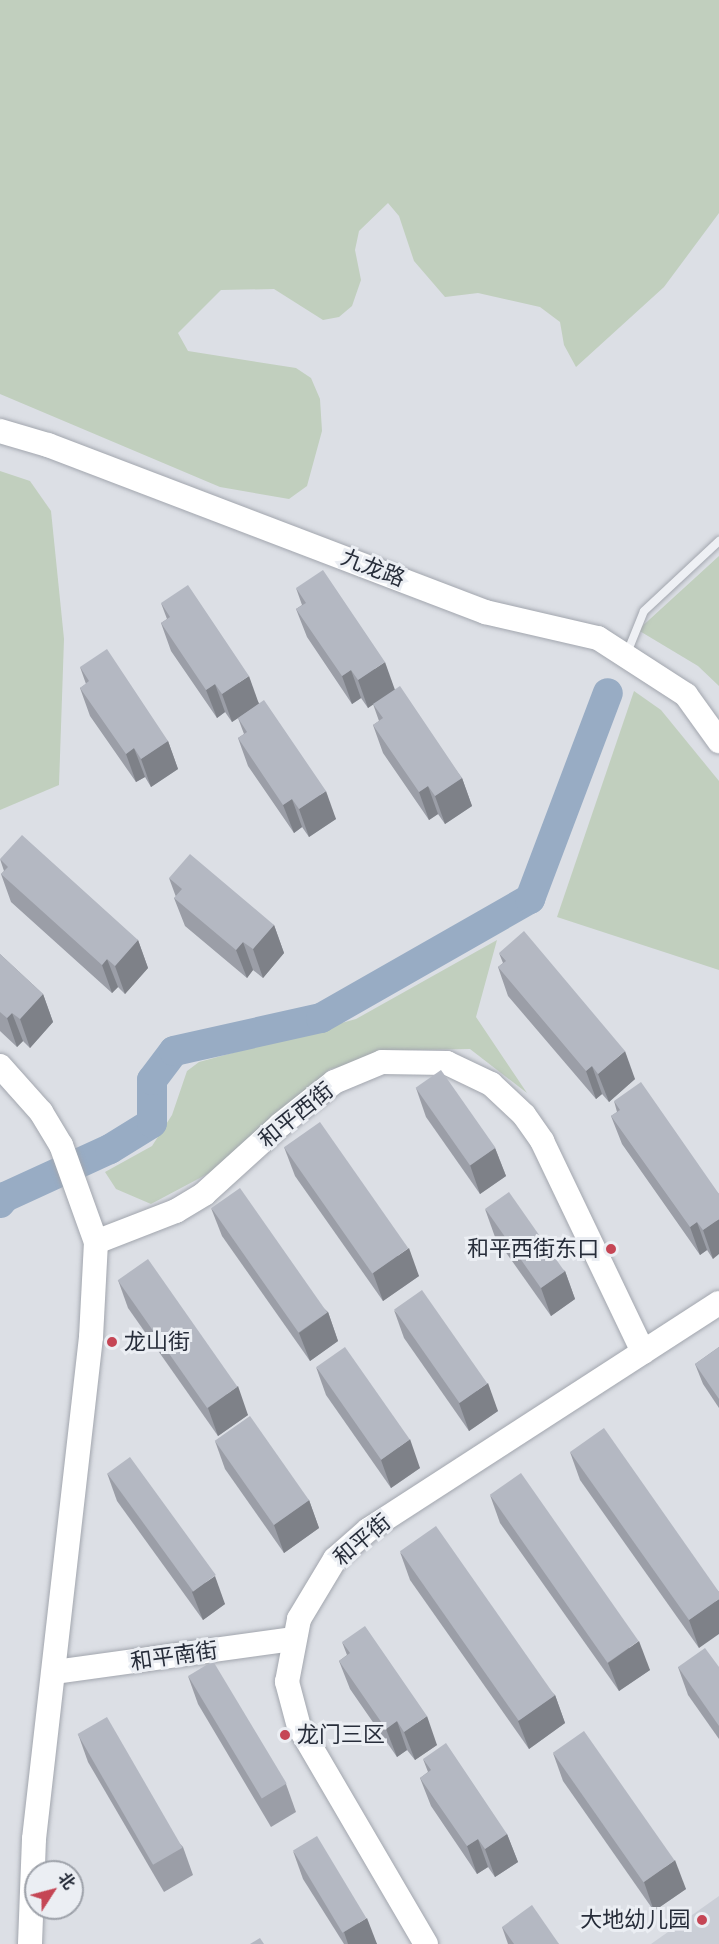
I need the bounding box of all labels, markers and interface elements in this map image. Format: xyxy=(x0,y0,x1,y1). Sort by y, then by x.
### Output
street label: 九龙路 xyxy=(337,544,409,592)
street label: 和平西街 xyxy=(253,1077,339,1153)
place label: 和平西街东口 xyxy=(467,1236,599,1262)
marker: 和平西街东口 xyxy=(604,1242,618,1256)
place label: 龙山街 xyxy=(124,1329,190,1355)
marker: 龙山街 xyxy=(105,1335,119,1349)
street label: 和平街 xyxy=(328,1509,396,1571)
street label: 和平南街 xyxy=(129,1637,219,1675)
place label: 龙门三区 xyxy=(297,1722,385,1748)
marker: 龙门三区 xyxy=(278,1728,292,1742)
north arrow xyxy=(24,1860,84,1920)
text: 北 xyxy=(54,1868,80,1893)
place label: 大地幼儿园 xyxy=(580,1907,690,1933)
marker: 大地幼儿园 xyxy=(695,1913,709,1927)

